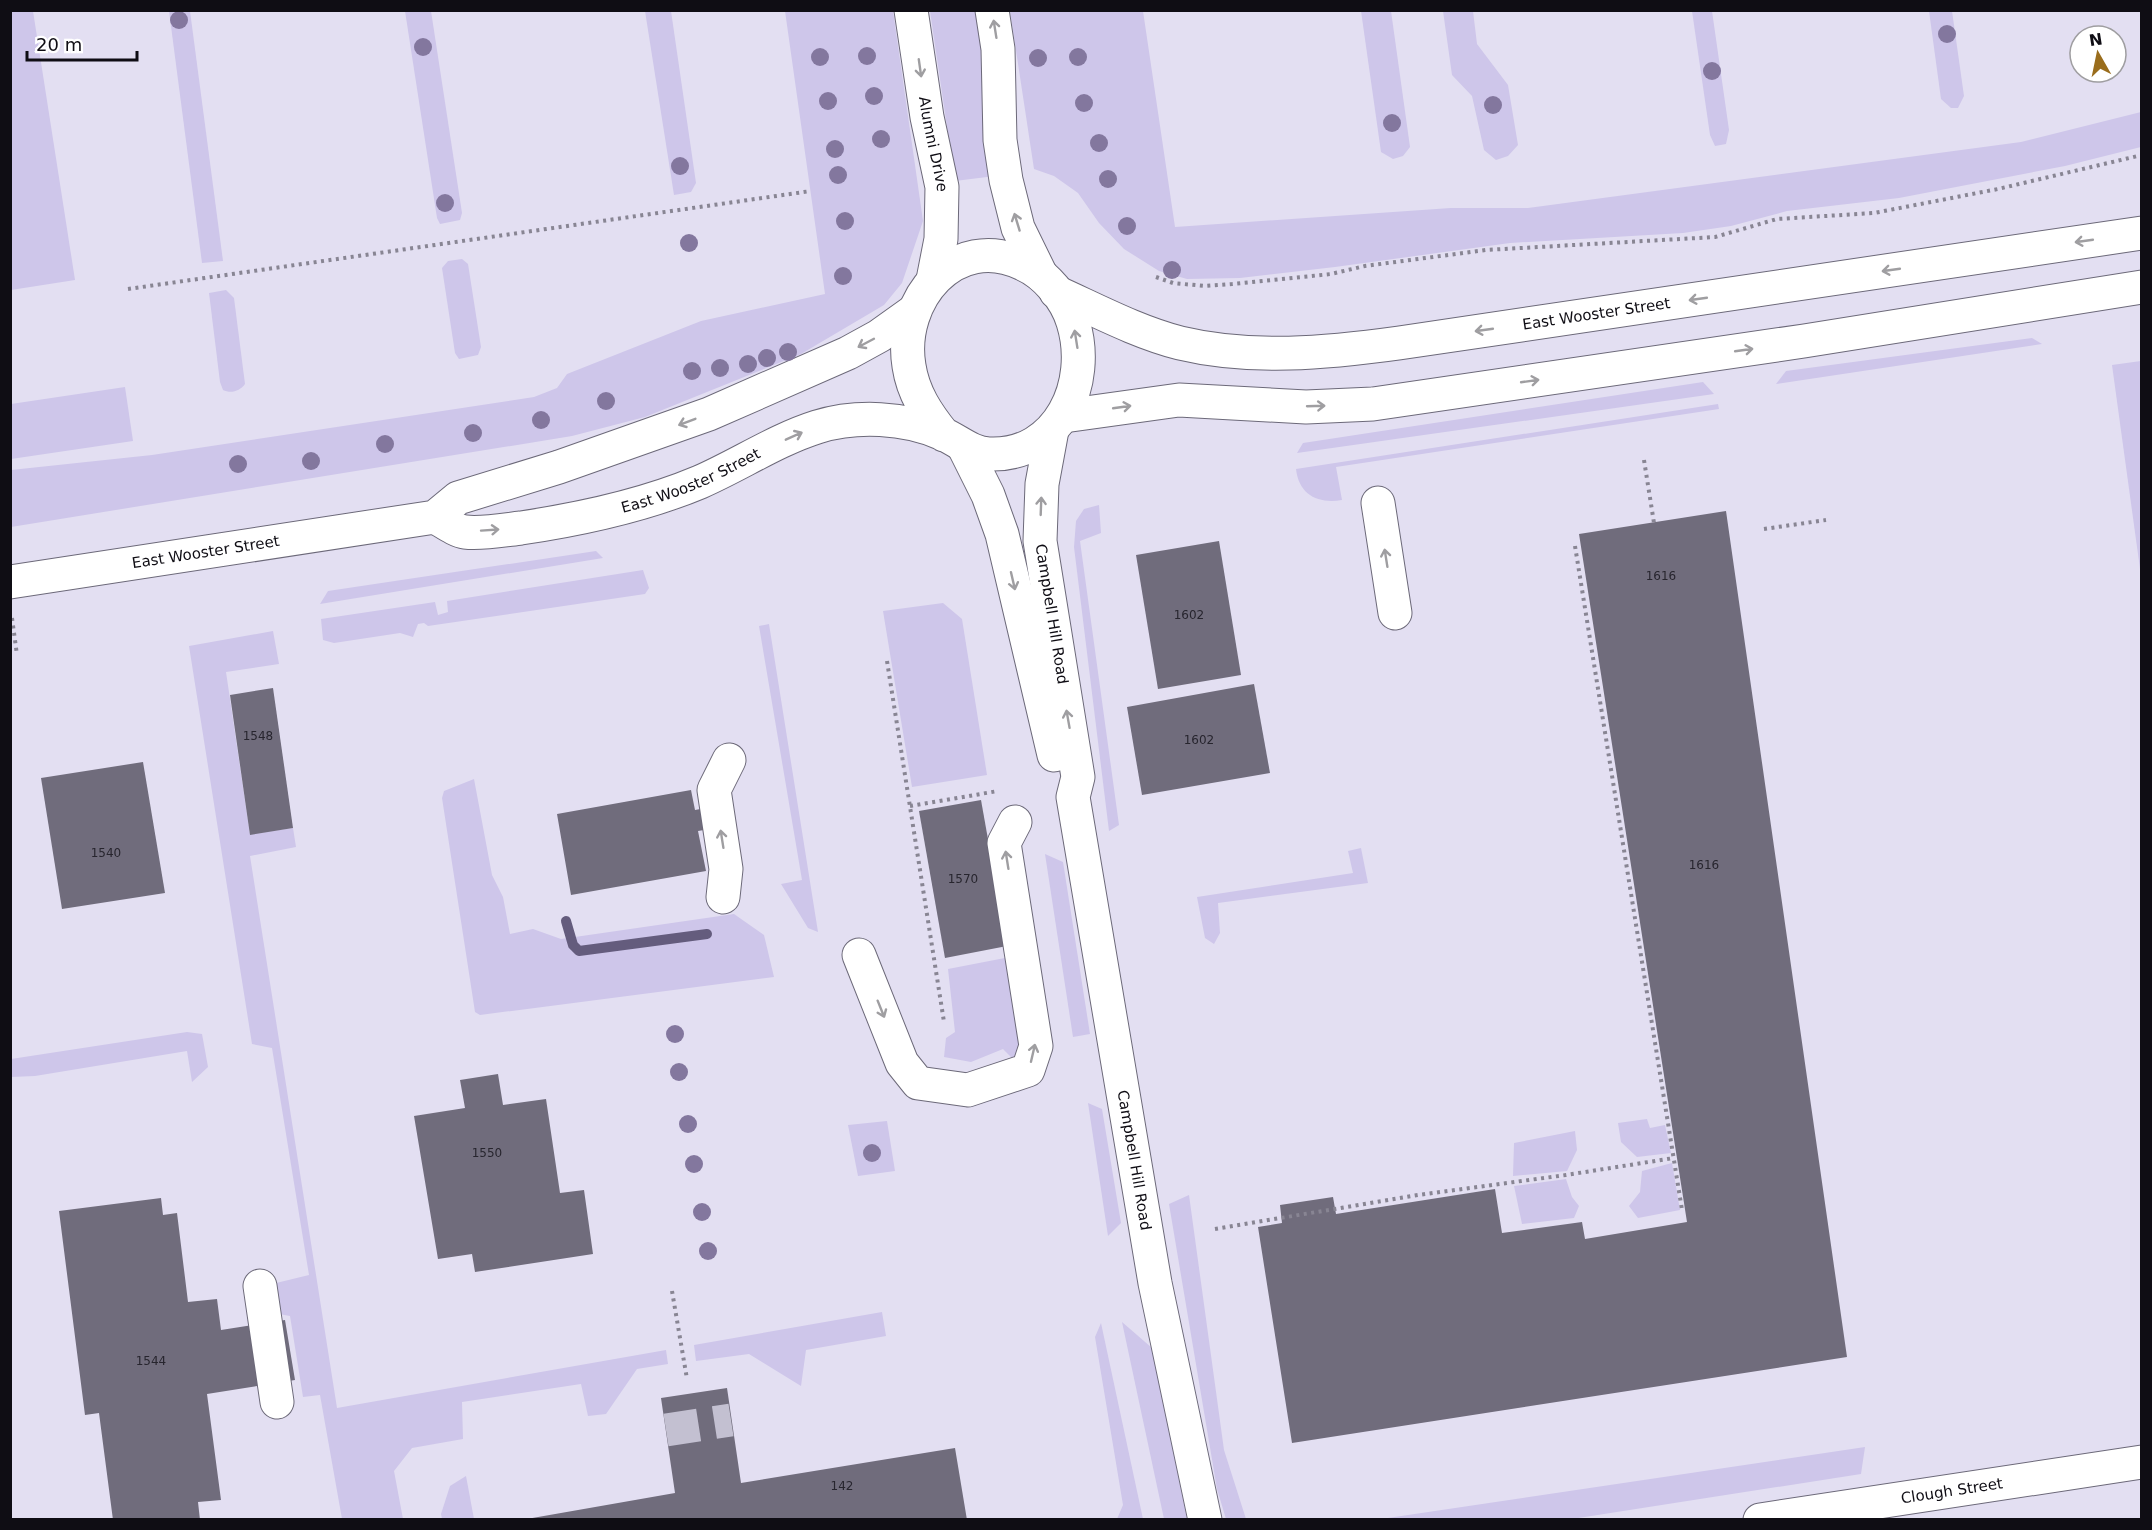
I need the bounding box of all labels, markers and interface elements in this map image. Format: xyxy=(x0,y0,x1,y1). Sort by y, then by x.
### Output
one-way arrow xyxy=(990,20,1001,40)
scale bar xyxy=(27,24,136,62)
north arrow xyxy=(2068,24,2128,84)
text: N xyxy=(2088,29,2104,50)
text: 20 m xyxy=(36,34,82,55)
one-way arrow xyxy=(915,58,926,78)
street label: Alumni Drive xyxy=(915,95,951,192)
one-way arrow xyxy=(1011,213,1022,232)
one-way arrow xyxy=(2074,236,2094,247)
one-way arrow xyxy=(1881,264,1901,275)
one-way arrow xyxy=(1688,293,1708,304)
street label: East Wooster Street xyxy=(1521,294,1671,334)
one-way arrow xyxy=(1475,325,1495,336)
one-way arrow xyxy=(1070,329,1081,349)
one-way arrow xyxy=(857,338,875,349)
one-way arrow xyxy=(1734,345,1754,356)
one-way arrow xyxy=(1520,376,1540,387)
one-way arrow xyxy=(1306,401,1326,412)
one-way arrow xyxy=(1111,402,1131,413)
one-way arrow xyxy=(678,417,697,428)
one-way arrow xyxy=(784,430,802,441)
street label: East Wooster Street xyxy=(619,444,763,517)
one-way arrow xyxy=(1035,496,1047,516)
one-way arrow xyxy=(479,525,499,536)
street label: East Wooster Street xyxy=(131,532,281,572)
street label: Campbell Hill Road xyxy=(1032,543,1072,686)
one-way arrow xyxy=(1381,548,1392,568)
house number: 1616 xyxy=(1646,569,1676,583)
one-way arrow xyxy=(1007,571,1019,590)
house number: 1602 xyxy=(1174,608,1204,622)
one-way arrow xyxy=(1063,710,1074,730)
house number: 1548 xyxy=(243,729,273,743)
house number: 1602 xyxy=(1184,733,1214,747)
one-way arrow xyxy=(716,829,727,849)
house number: 1540 xyxy=(91,846,121,860)
one-way arrow xyxy=(1002,851,1013,871)
house number: 1616 xyxy=(1689,858,1719,872)
house number: 1570 xyxy=(948,872,978,886)
one-way arrow xyxy=(876,999,887,1018)
one-way arrow xyxy=(1028,1044,1039,1063)
street label: Campbell Hill Road xyxy=(1114,1089,1155,1232)
house number: 1550 xyxy=(472,1146,502,1160)
house number: 1544 xyxy=(136,1354,166,1368)
street label: Clough Street xyxy=(1900,1474,2004,1507)
house number: 142 xyxy=(831,1479,853,1493)

